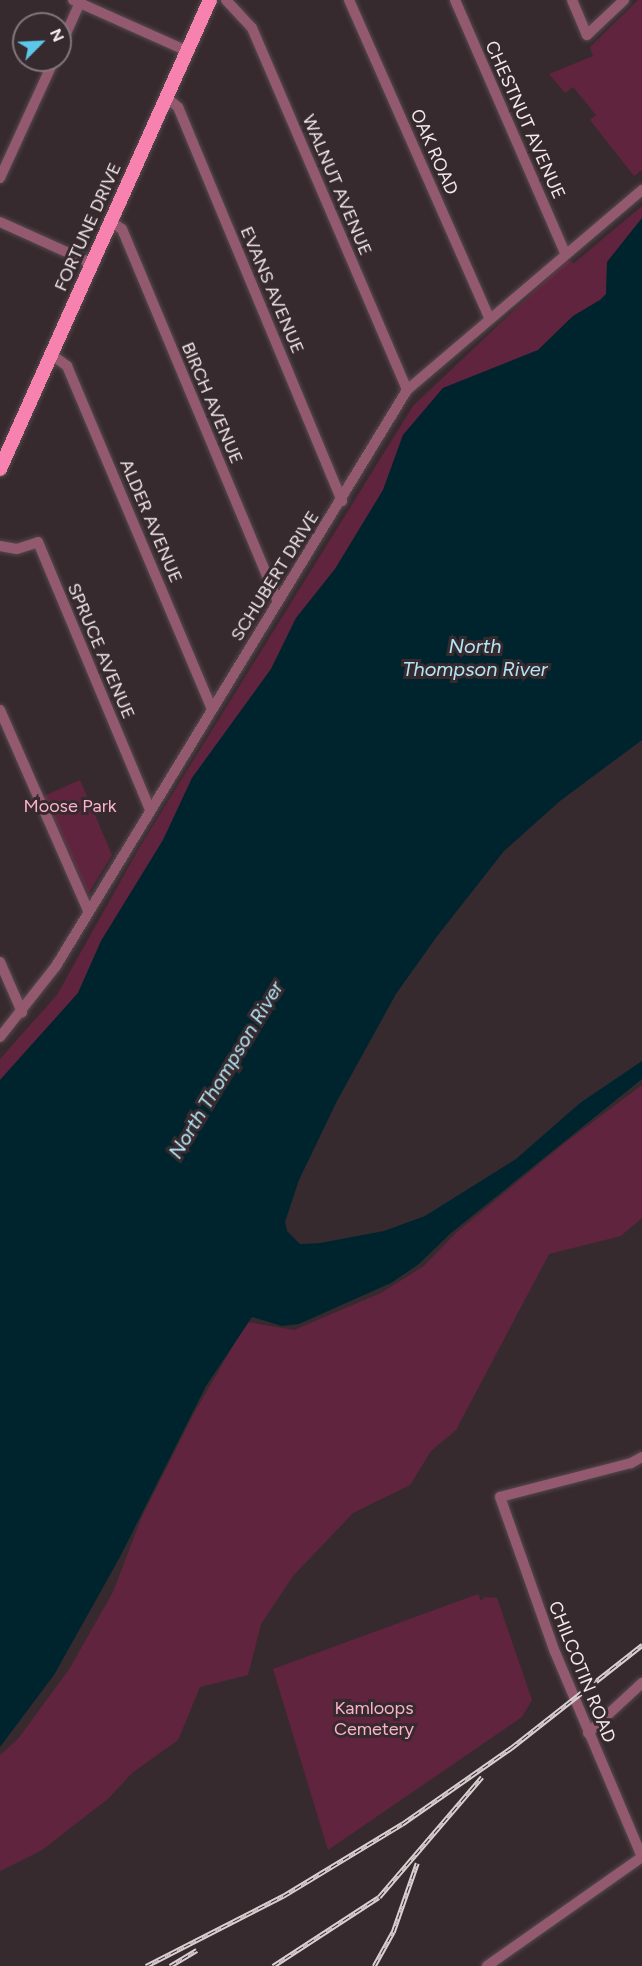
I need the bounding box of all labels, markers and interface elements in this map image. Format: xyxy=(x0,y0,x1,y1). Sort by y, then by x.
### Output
north arrow xyxy=(12,12,72,72)
text: N xyxy=(46,26,68,45)
street label: CHESTNUT AVENUE xyxy=(480,38,570,202)
street label: OAK ROAD xyxy=(406,106,462,198)
street label: WALNUT AVENUE xyxy=(298,111,376,259)
street label: FORTUNE DRIVE xyxy=(50,159,126,295)
street label: EVANS AVENUE xyxy=(236,223,308,357)
street label: BIRCH AVENUE xyxy=(177,339,247,467)
street label: ALDER AVENUE xyxy=(115,456,187,586)
street label: SCHUBERT DRIVE xyxy=(226,507,324,645)
street label: SPRUCE AVENUE xyxy=(63,580,139,722)
water label: North Thompson River xyxy=(403,635,547,682)
park label: Moose Park xyxy=(23,795,117,817)
water label: North Thompson River xyxy=(164,977,288,1163)
street label: CHILCOTIN ROAD xyxy=(544,1598,620,1746)
park label: Kamloops Cemetery xyxy=(334,1698,414,1740)

